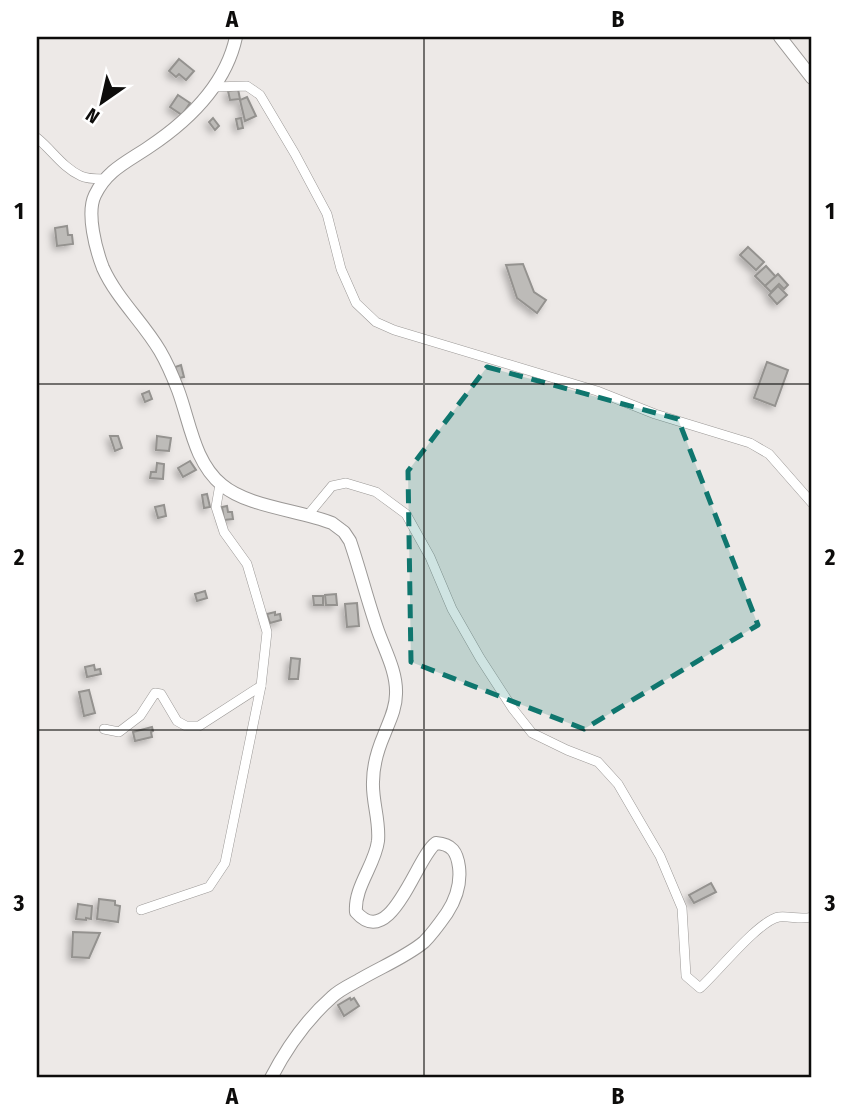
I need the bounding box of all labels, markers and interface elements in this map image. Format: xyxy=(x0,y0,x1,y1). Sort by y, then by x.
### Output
text: A xyxy=(225,5,239,33)
text: B xyxy=(612,5,625,33)
north arrow xyxy=(66,66,136,136)
text: N xyxy=(82,103,104,128)
text: 1 xyxy=(14,197,24,225)
text: 1 xyxy=(825,197,835,225)
text: 2 xyxy=(13,543,25,571)
text: 2 xyxy=(824,543,836,571)
text: 3 xyxy=(13,889,25,917)
text: 3 xyxy=(824,889,836,917)
text: A xyxy=(225,1082,239,1110)
text: B xyxy=(612,1082,625,1110)

